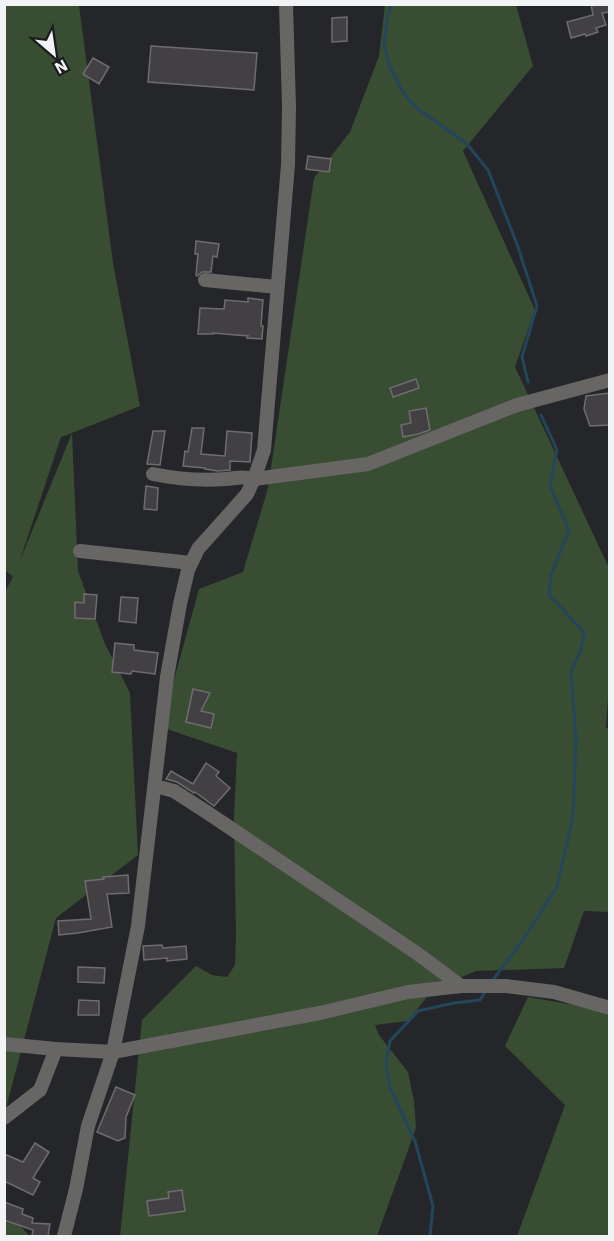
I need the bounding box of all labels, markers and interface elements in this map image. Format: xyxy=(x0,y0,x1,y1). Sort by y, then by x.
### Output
north arrow xyxy=(24,24,84,84)
text: N xyxy=(51,56,71,79)

